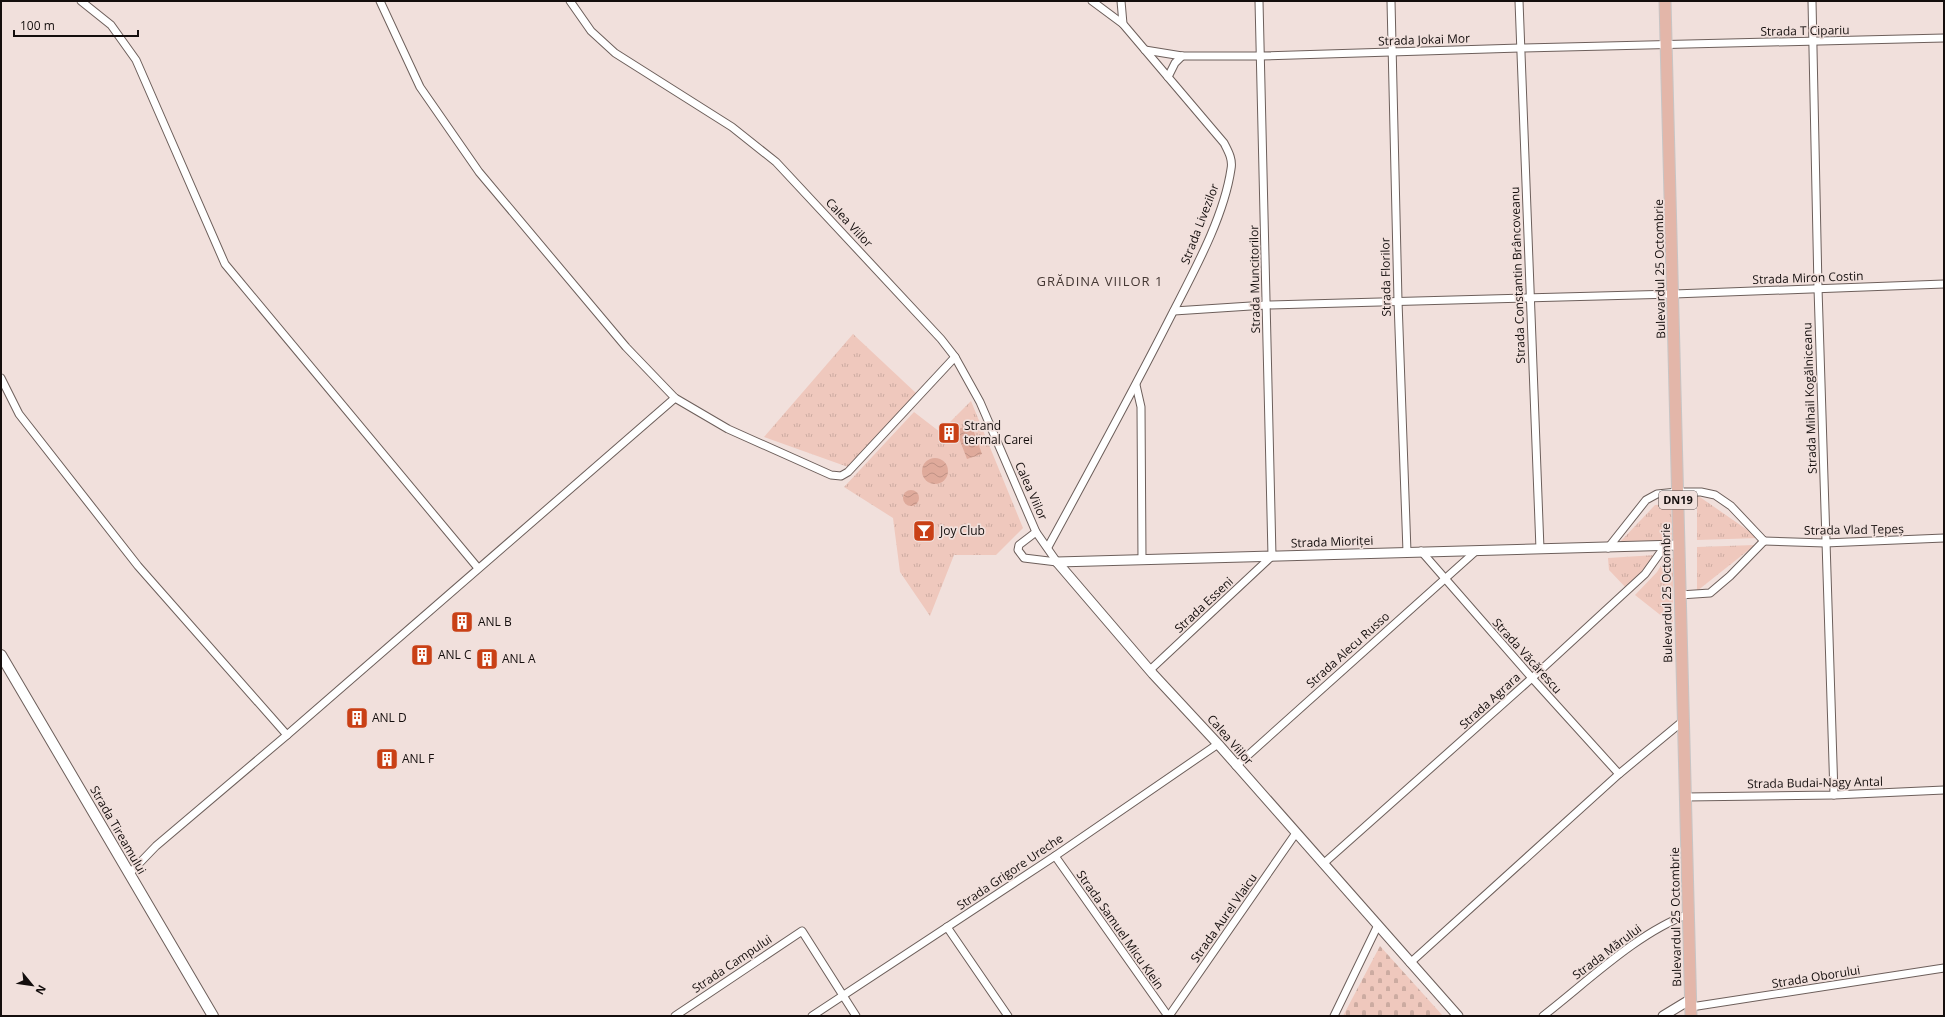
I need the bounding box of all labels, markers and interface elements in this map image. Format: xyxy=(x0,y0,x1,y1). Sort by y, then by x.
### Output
scale bar xyxy=(14,12,138,38)
text: 100 m xyxy=(20,17,55,34)
street label: Strada T Cipariu xyxy=(1760,21,1850,40)
street label: Strada Jokai Mor xyxy=(1378,29,1470,50)
street label: Strada Livezilor xyxy=(1176,181,1223,267)
street label: Strada Constantin Brâncoveanu xyxy=(1506,186,1529,364)
street label: Calea Viilor xyxy=(822,194,877,251)
street label: Bulevardul 25 Octombrie xyxy=(1650,199,1669,339)
street label: Strada Muncitorilor xyxy=(1245,225,1264,333)
street label: Strada Florilor xyxy=(1376,237,1395,317)
street label: Strada Miron Costin xyxy=(1752,267,1864,288)
district label: GRĂDINA VIILOR 1 xyxy=(1037,272,1163,290)
street label: Strada Mihail Kogălniceanu xyxy=(1798,322,1821,474)
place label: Strand termal Carei xyxy=(964,417,1033,448)
building icon: Strand termal Carei xyxy=(936,420,962,446)
street label: Calea Viilor xyxy=(1011,459,1052,523)
road number: DN19 xyxy=(1659,491,1697,509)
bar icon: Joy Club xyxy=(911,518,937,544)
street label: Strada Vlad Țepeș xyxy=(1804,520,1904,539)
place label: Joy Club xyxy=(939,522,985,539)
street label: Bulevardul 25 Octombrie xyxy=(1657,523,1676,663)
street label: Strada Mioriței xyxy=(1290,532,1374,551)
street label: Strada Esseni xyxy=(1171,573,1237,636)
street label: Strada Alecu Russo xyxy=(1302,608,1393,692)
building icon: ANL B xyxy=(449,609,475,635)
place label: ANL B xyxy=(478,613,512,630)
street label: Strada Văcărescu xyxy=(1489,614,1566,697)
building icon: ANL C xyxy=(409,642,435,668)
place label: ANL C xyxy=(438,646,472,663)
building icon: ANL A xyxy=(474,646,500,672)
place label: ANL A xyxy=(502,650,536,667)
street label: Strada Agrara xyxy=(1455,669,1524,733)
building icon: ANL D xyxy=(344,705,370,731)
place label: ANL D xyxy=(372,709,407,726)
street label: Calea Viilor xyxy=(1204,711,1257,769)
building icon: ANL F xyxy=(374,746,400,772)
place label: ANL F xyxy=(402,750,434,767)
street label: Strada Budai-Nagy Antal xyxy=(1747,773,1883,792)
street label: Strada Tireamului xyxy=(86,782,151,877)
street label: Strada Grigore Ureche xyxy=(953,829,1066,914)
street label: Bulevardul 25 Octombrie xyxy=(1666,847,1685,987)
street label: Strada Samuel Micu Klein xyxy=(1073,867,1168,993)
street label: Strada Aurel Vlaicu xyxy=(1186,870,1261,966)
street label: Strada Mărului xyxy=(1569,920,1645,983)
street label: Strada Campului xyxy=(688,931,775,997)
street label: Strada Oborului xyxy=(1771,961,1861,992)
north arrow xyxy=(12,965,52,1005)
text: N xyxy=(32,983,50,998)

